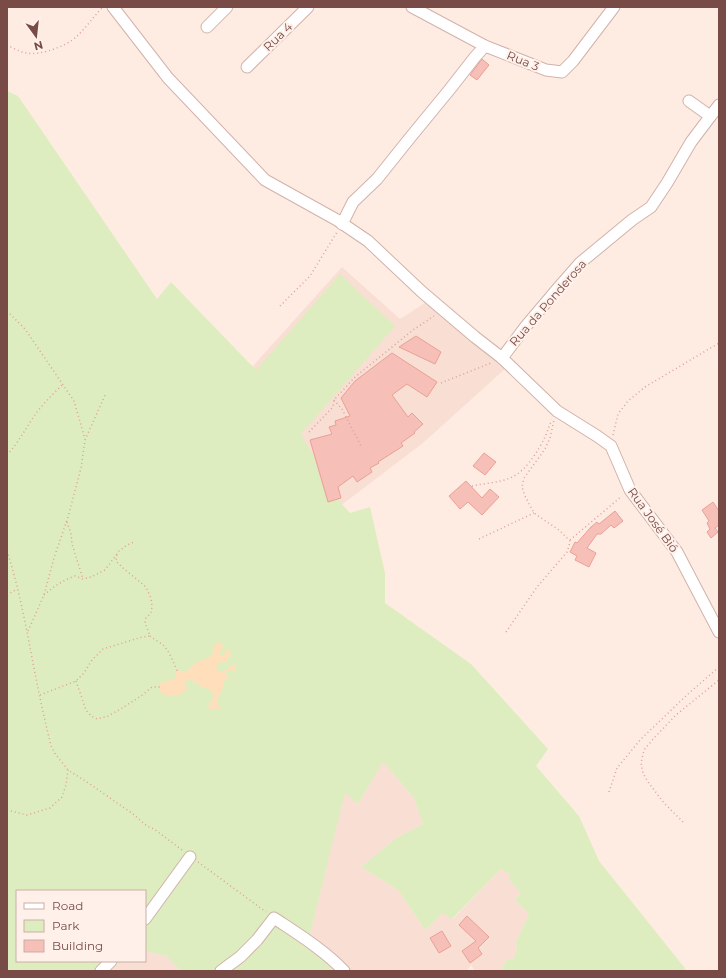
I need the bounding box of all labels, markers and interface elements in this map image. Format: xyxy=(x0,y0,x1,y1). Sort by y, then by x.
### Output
north arrow xyxy=(16,16,56,56)
street label: Rua 4 xyxy=(260,19,295,54)
text: N xyxy=(32,38,45,54)
street label: Rua 3 xyxy=(505,47,542,74)
street label: Rua da Ponderosa xyxy=(506,256,589,349)
street label: Rua José Bió xyxy=(625,484,682,555)
legend xyxy=(16,890,146,962)
text: Road xyxy=(52,898,83,913)
text: Park xyxy=(52,918,80,933)
text: Building xyxy=(52,938,103,953)

